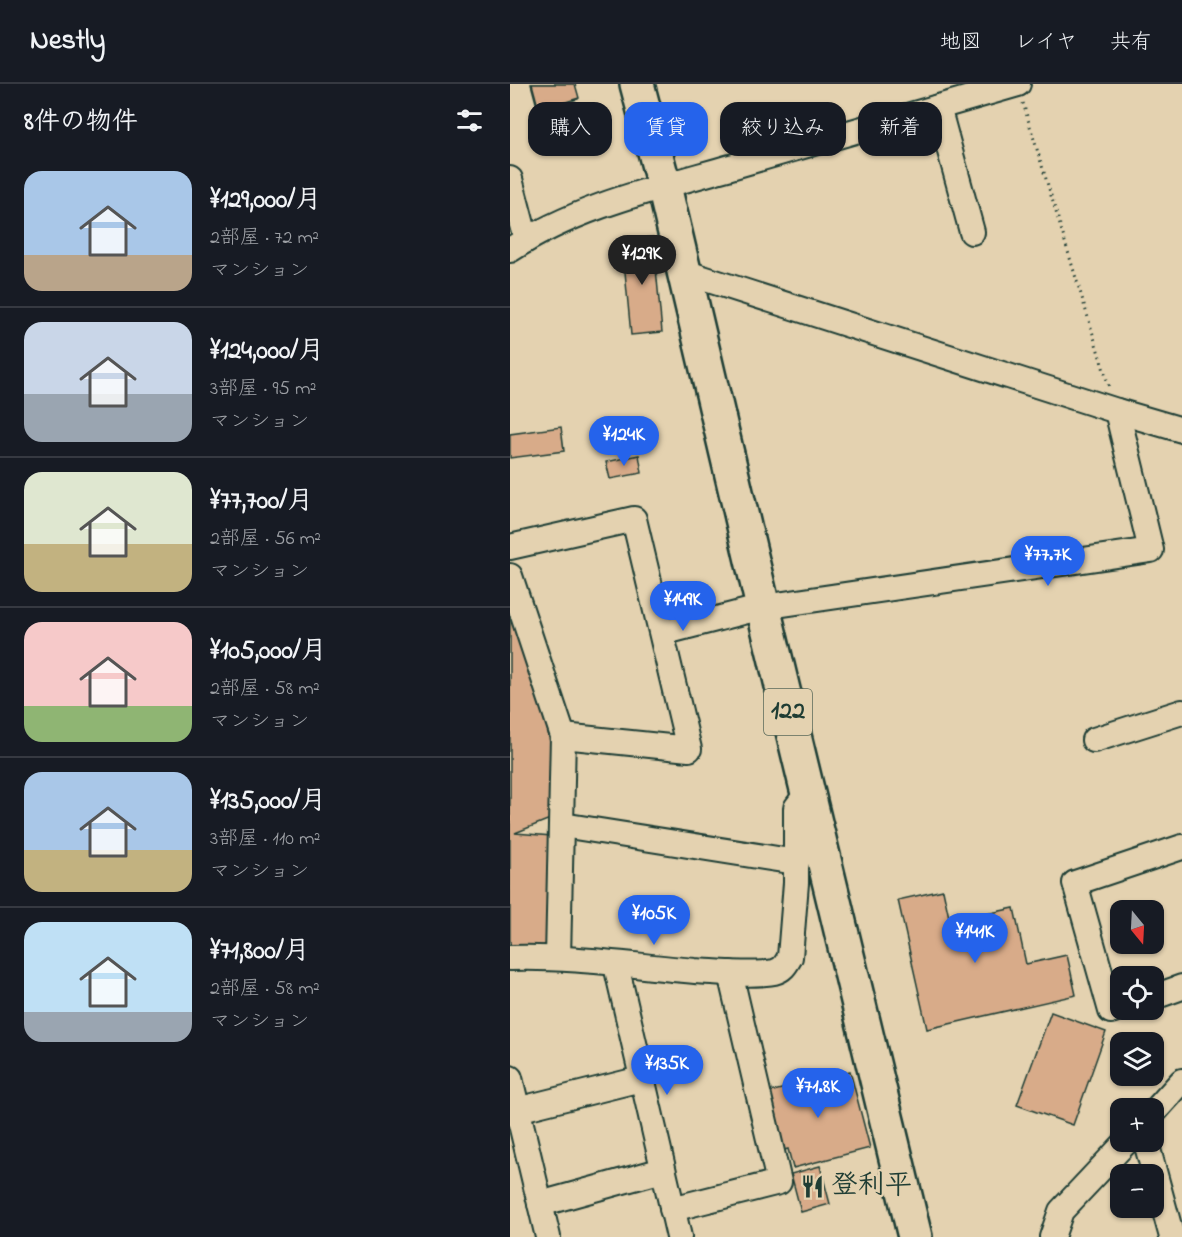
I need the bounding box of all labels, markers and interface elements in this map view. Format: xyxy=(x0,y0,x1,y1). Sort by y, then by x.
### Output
text: Nestly xyxy=(30,21,105,62)
text: 地図 xyxy=(940,28,982,58)
text: レイヤ xyxy=(1015,28,1077,58)
text: 共有 xyxy=(1110,28,1152,58)
chip: 購入 xyxy=(528,102,612,156)
chip: 賃貸 xyxy=(624,102,708,156)
chip: 絞り込み xyxy=(720,102,846,156)
chip: 新着 xyxy=(858,102,942,156)
text: 8件の物件 xyxy=(24,104,138,142)
icon: filters xyxy=(453,104,486,137)
text: ¥129,000/月 xyxy=(210,182,321,220)
icon: home xyxy=(72,195,144,267)
text: 2部屋 · 72 m² xyxy=(210,224,319,253)
pin: ¥129K xyxy=(600,235,684,286)
text: ¥129K xyxy=(622,240,662,269)
text: マンション xyxy=(210,257,309,286)
text: ¥124,000/月 xyxy=(210,333,324,371)
icon: home xyxy=(72,346,144,418)
text: 3部屋 · 95 m² xyxy=(210,375,316,404)
text: マンション xyxy=(210,408,309,437)
pin: ¥124K xyxy=(582,416,666,467)
text: ¥124K xyxy=(603,421,645,450)
text: ¥77,700/月 xyxy=(210,483,313,521)
icon: home xyxy=(72,496,144,568)
text: 2部屋 · 56 m² xyxy=(210,525,321,554)
pin: ¥77.7K xyxy=(999,536,1097,587)
text: ¥77.7K xyxy=(1025,541,1071,570)
text: マンション xyxy=(210,558,309,587)
pin: ¥149K xyxy=(641,581,725,632)
text: ¥149K xyxy=(664,586,702,615)
text: ¥105,000/月 xyxy=(210,633,327,671)
icon: home xyxy=(72,646,144,718)
text: 2部屋 · 58 m² xyxy=(210,675,320,704)
road number: 122 xyxy=(764,689,812,735)
text: マンション xyxy=(210,708,309,737)
text: ¥135,000/月 xyxy=(210,783,326,821)
icon: home xyxy=(72,796,144,868)
text: 3部屋 · 110 m² xyxy=(210,825,320,854)
text: マンション xyxy=(210,858,309,887)
pin: ¥105K xyxy=(612,895,696,946)
text: ¥105K xyxy=(632,900,676,929)
north arrow xyxy=(1110,900,1164,954)
map controls xyxy=(1110,900,1164,1218)
pin: ¥141K xyxy=(933,913,1017,964)
text: ¥141K xyxy=(956,918,994,947)
text: ¥71,800/月 xyxy=(210,933,310,971)
icon: home xyxy=(72,946,144,1018)
button: locate xyxy=(1110,966,1164,1020)
text: 2部屋 · 58 m² xyxy=(210,975,320,1004)
text: マンション xyxy=(210,1008,309,1037)
button: layers xyxy=(1110,1032,1164,1086)
pin: ¥135K xyxy=(625,1045,709,1096)
text: ¥135K xyxy=(645,1050,689,1079)
pin: ¥71.8K xyxy=(769,1068,867,1119)
text: ¥71.8K xyxy=(796,1073,840,1102)
button: + xyxy=(1110,1098,1164,1152)
button: − xyxy=(1110,1164,1164,1218)
place label: 登利平 xyxy=(831,1167,912,1206)
restaurant icon: 登利平 xyxy=(800,1173,826,1199)

